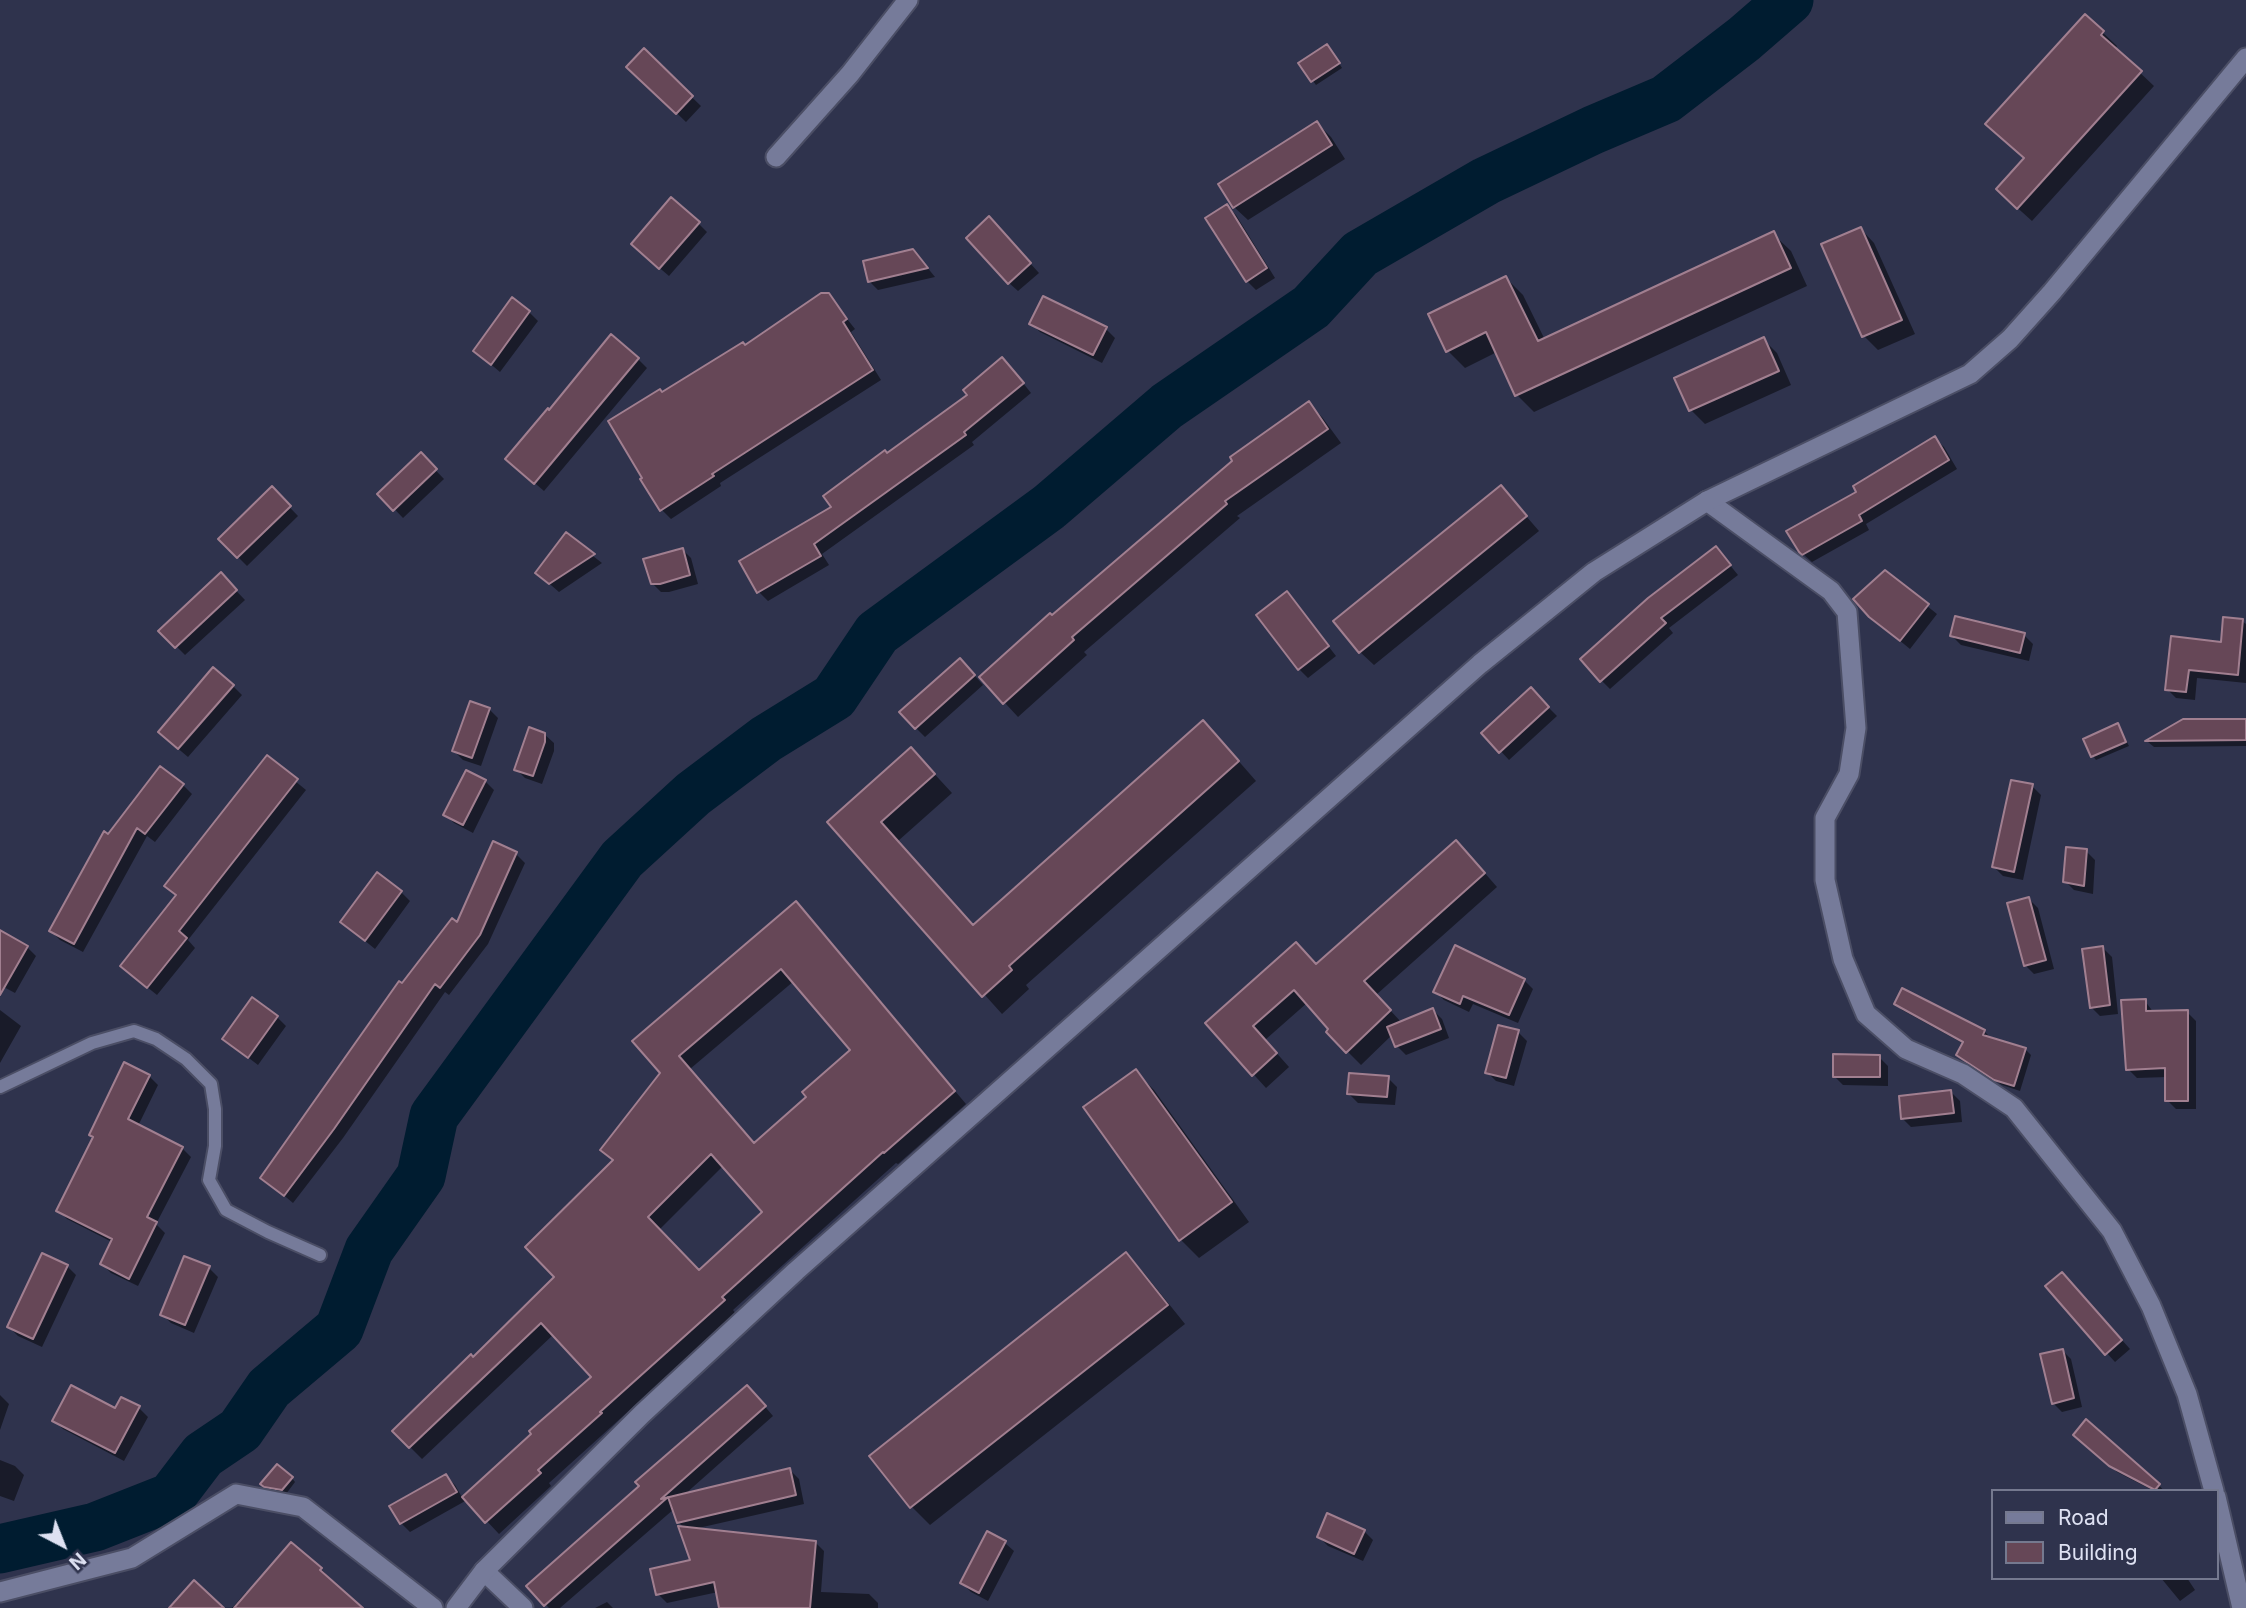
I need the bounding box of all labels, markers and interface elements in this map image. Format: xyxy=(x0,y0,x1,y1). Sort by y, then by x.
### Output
legend xyxy=(1990,1489,2218,1580)
text: Road xyxy=(2058,1505,2109,1530)
north arrow xyxy=(28,1510,98,1580)
text: Building xyxy=(2058,1540,2138,1565)
text: N xyxy=(64,1548,90,1574)

